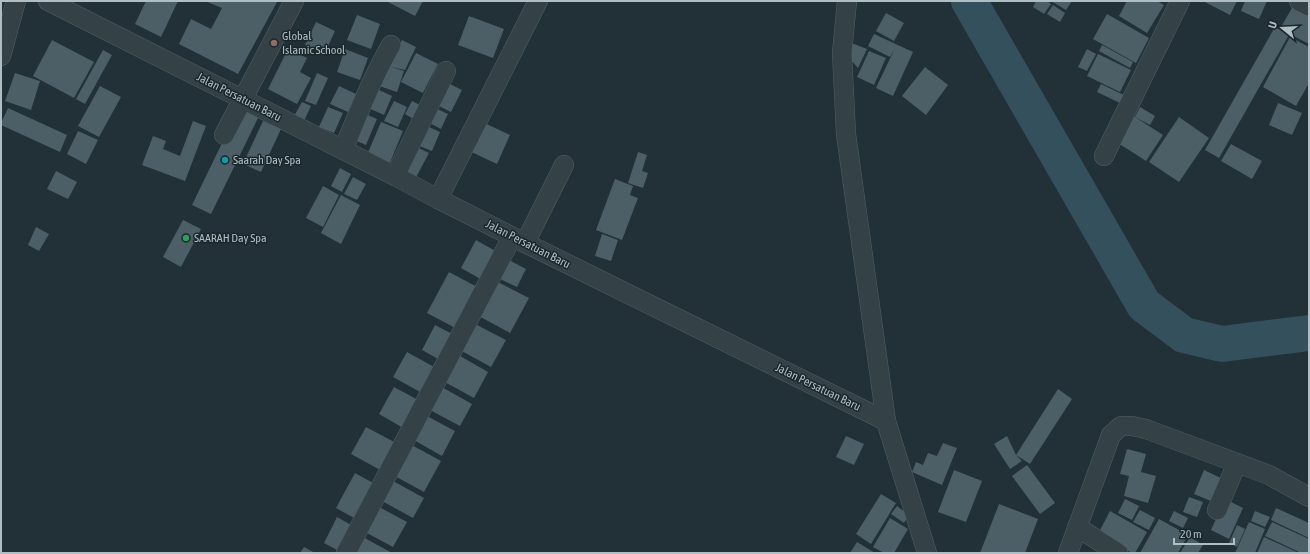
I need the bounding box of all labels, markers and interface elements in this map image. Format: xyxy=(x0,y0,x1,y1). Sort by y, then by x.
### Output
north arrow xyxy=(1262,8,1302,48)
text: U xyxy=(1266,20,1279,30)
place label: Global Islamic School xyxy=(282,29,346,57)
marker: Global Islamic School xyxy=(269,38,279,48)
street label: Jalan Persatuan Baru xyxy=(194,70,284,124)
place label: Saarah Day Spa xyxy=(233,153,301,167)
marker: Saarah Day Spa xyxy=(220,155,230,165)
street label: Jalan Persatuan Baru xyxy=(483,217,573,271)
place label: SAARAH Day Spa xyxy=(194,231,267,245)
marker: SAARAH Day Spa xyxy=(181,233,191,243)
street label: Jalan Persatuan Baru xyxy=(773,360,863,414)
scale bar xyxy=(1174,520,1234,546)
text: 20 m xyxy=(1180,527,1202,541)

